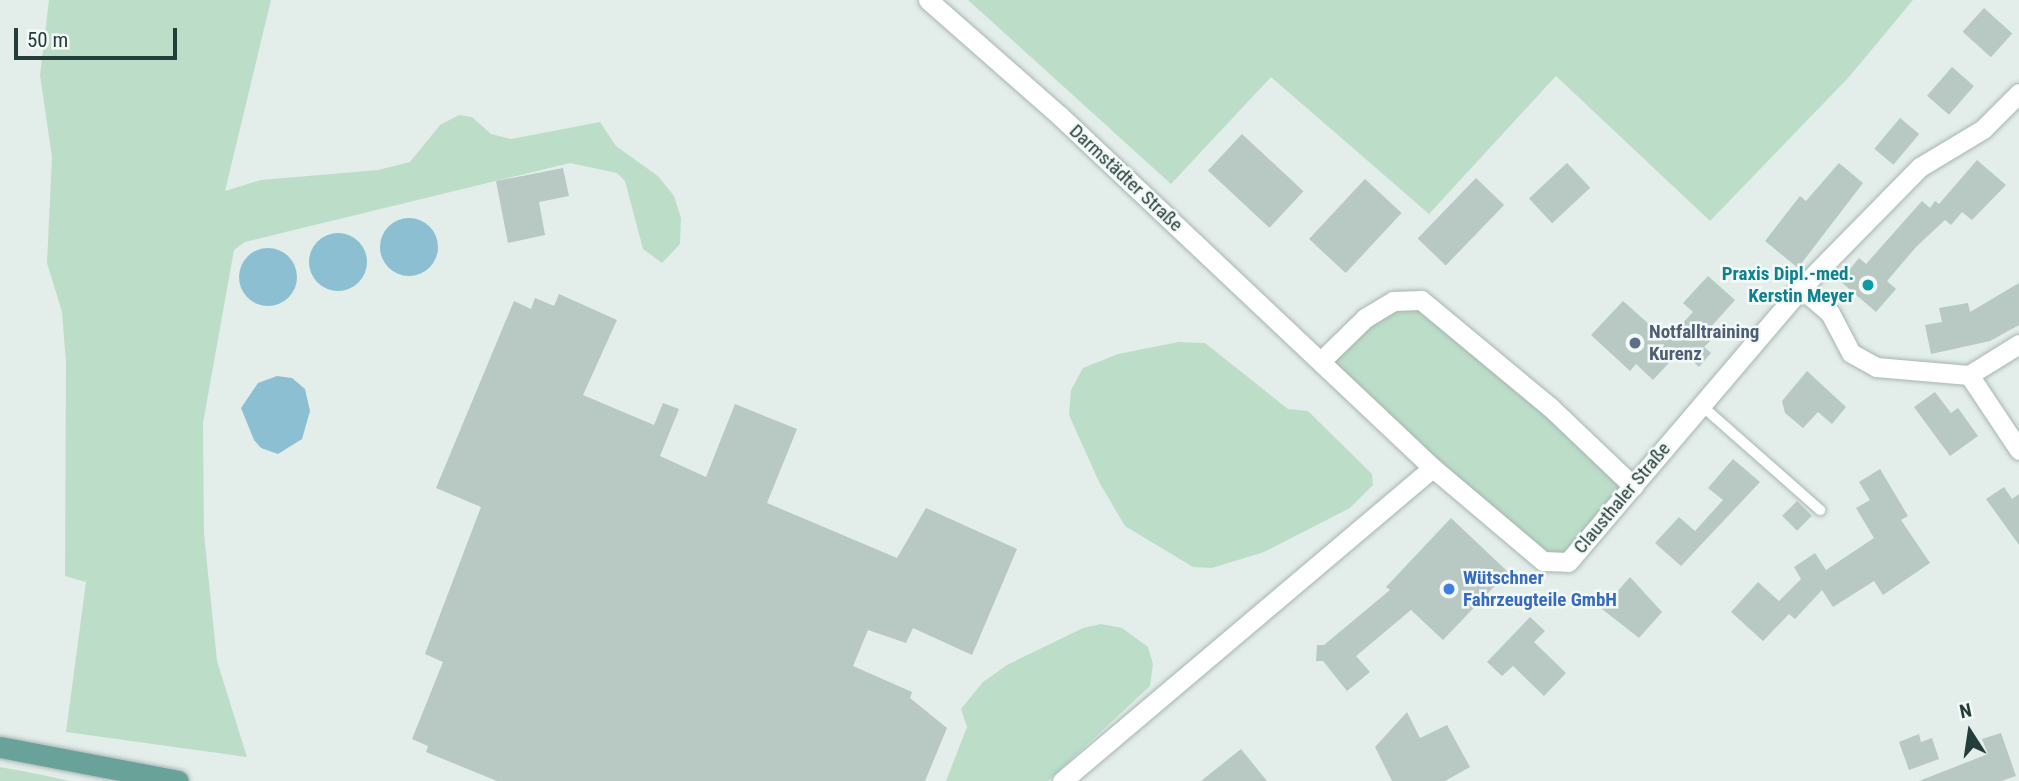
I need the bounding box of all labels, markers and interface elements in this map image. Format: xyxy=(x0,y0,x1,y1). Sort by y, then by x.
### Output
scale bar xyxy=(18,14,180,58)
text: 50 m xyxy=(27,28,68,52)
street label: Darmstädter Straße xyxy=(1065,120,1187,236)
place label: Praxis Dipl.-med. Kerstin Meyer xyxy=(1722,263,1854,307)
marker: Praxis Dipl.-med. Kerstin Meyer xyxy=(1860,277,1876,293)
place label: Notfalltraining Kurenz xyxy=(1649,321,1759,365)
marker: Notfalltraining Kurenz xyxy=(1627,335,1643,351)
street label: Clausthaler Straße xyxy=(1569,438,1675,558)
place label: Wütschner Fahrzeugteile GmbH xyxy=(1463,567,1617,611)
marker: Wütschner Fahrzeugteile GmbH xyxy=(1441,581,1457,597)
north arrow xyxy=(1935,697,2005,767)
text: N xyxy=(1957,699,1974,723)

